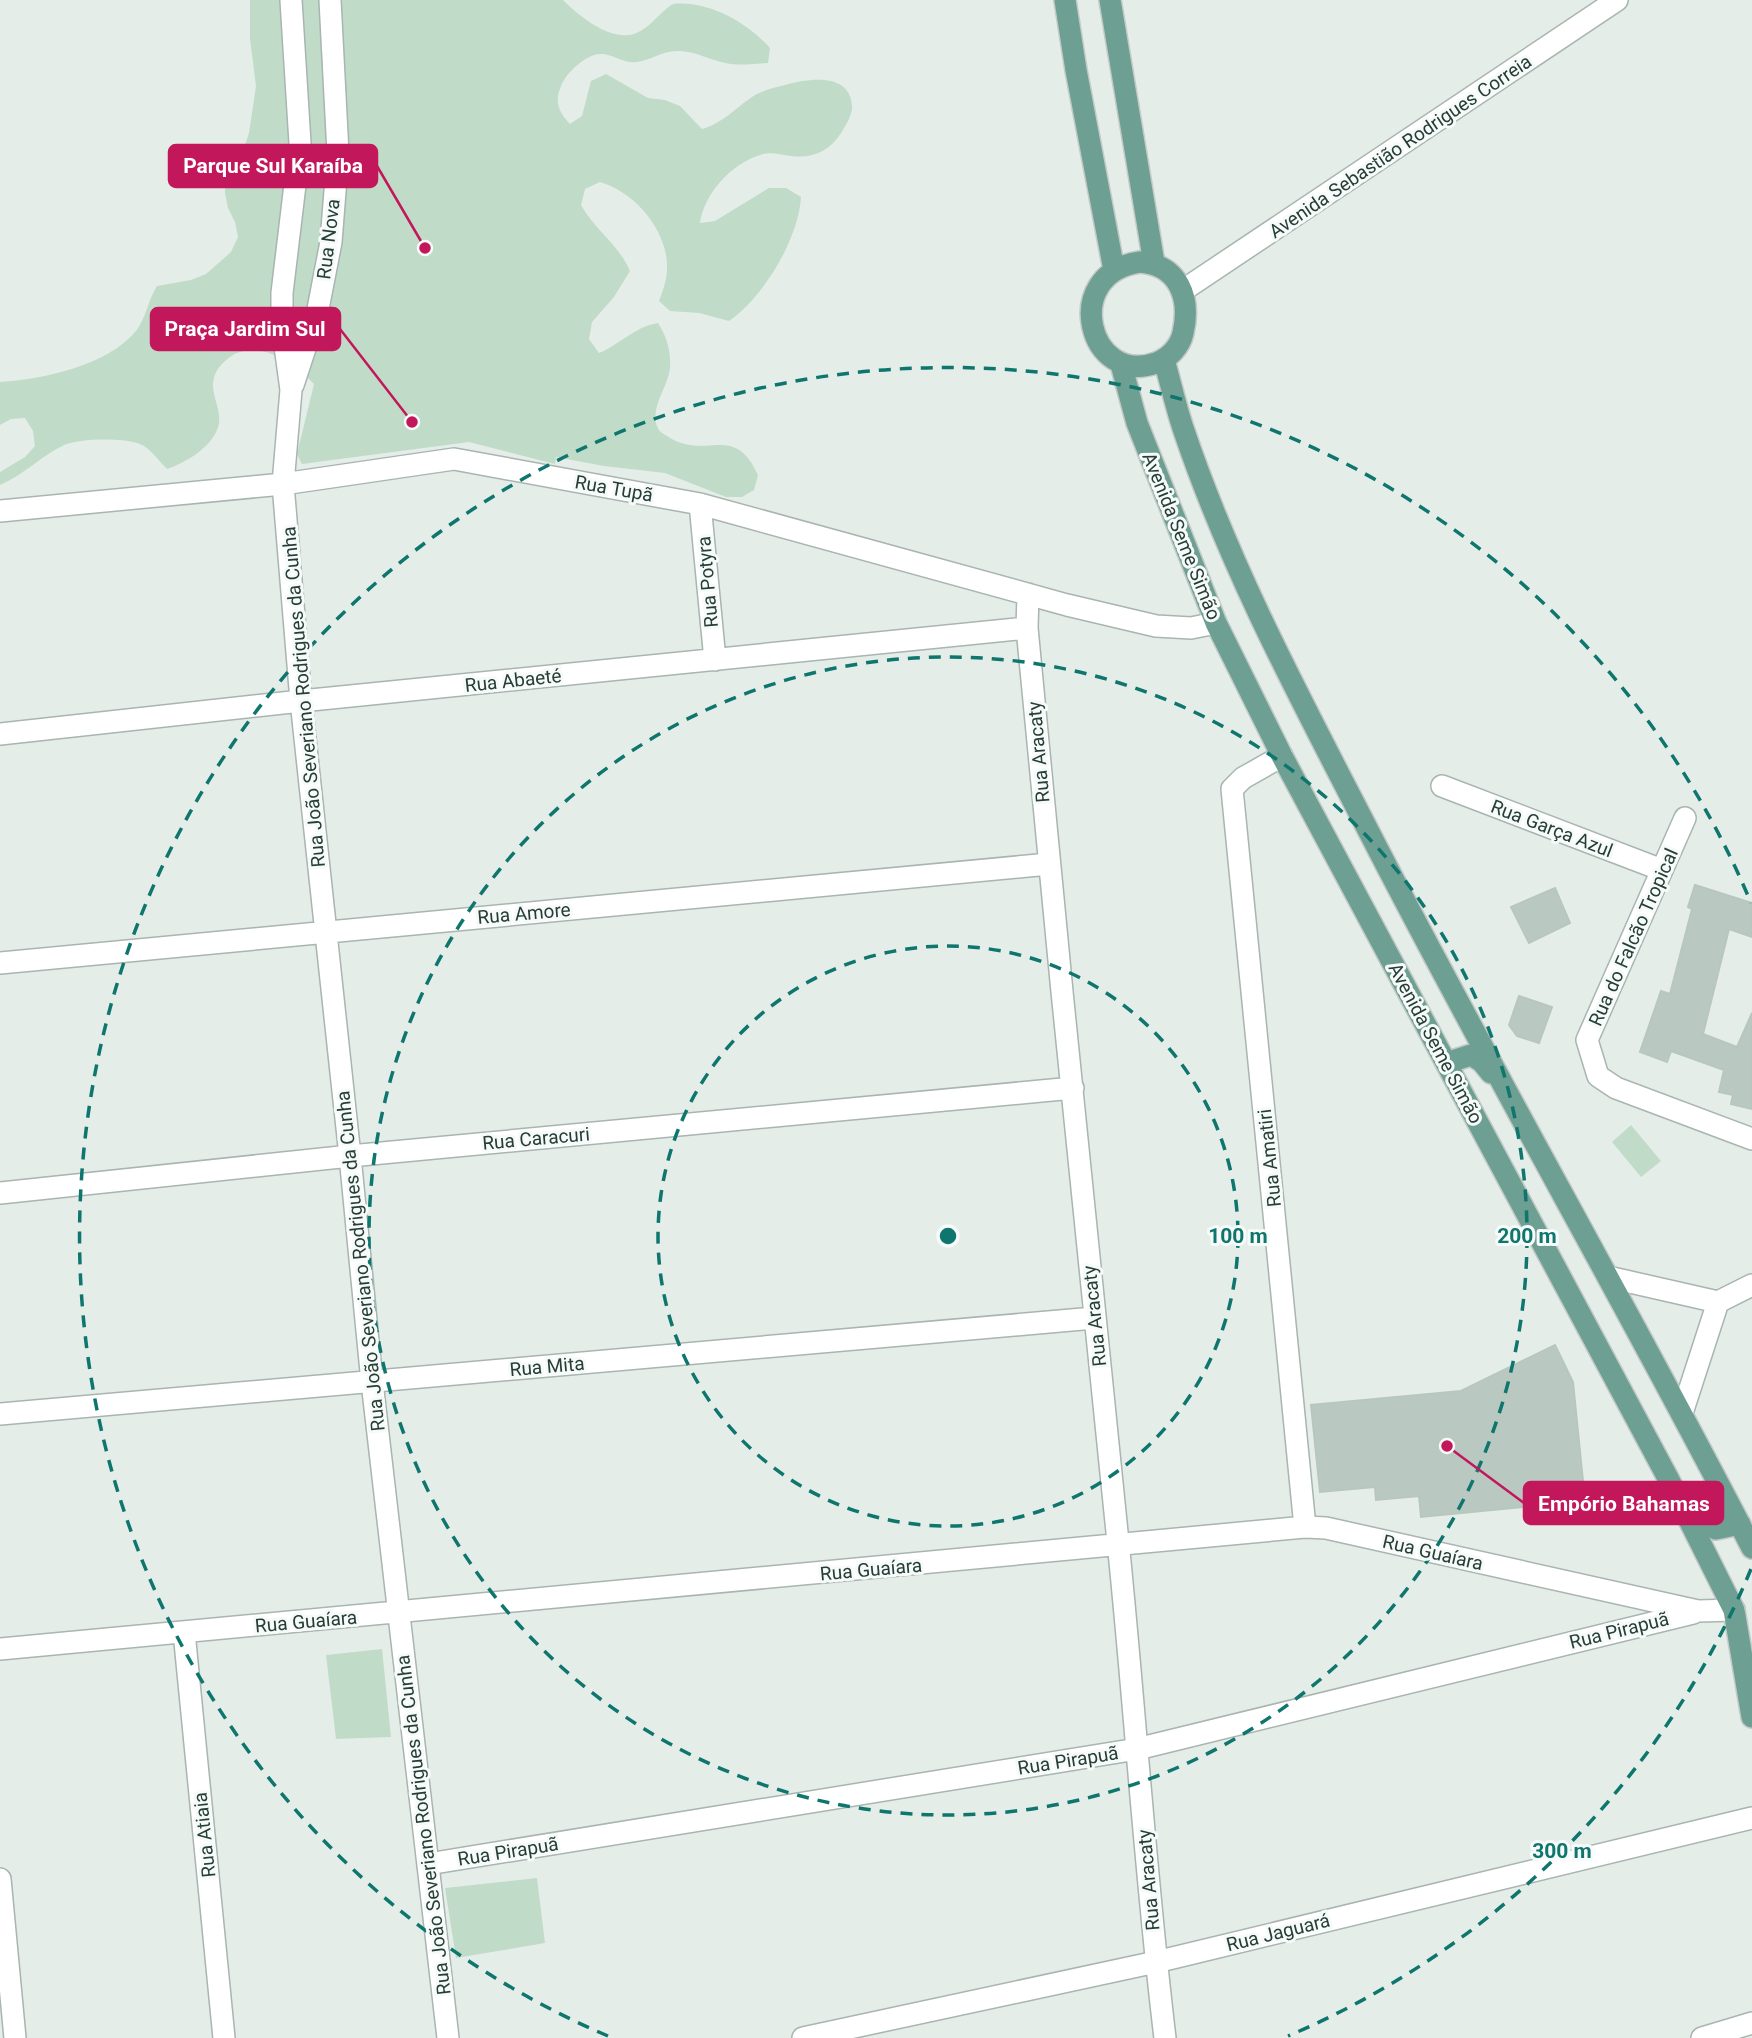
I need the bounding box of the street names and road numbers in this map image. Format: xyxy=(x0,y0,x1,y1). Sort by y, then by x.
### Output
street label: Avenida Sebastião Rodrigues Correia xyxy=(1265,50,1536,243)
street label: Rua Nova xyxy=(312,198,345,281)
street label: Avenida Seme Simão xyxy=(1137,449,1226,623)
street label: Rua Tupã xyxy=(573,470,655,507)
street label: Rua João Severiano Rodrigues da Cunha xyxy=(277,525,330,868)
street label: Rua Potyra xyxy=(692,535,723,629)
street label: Rua Abaeté xyxy=(464,664,562,697)
street label: Rua Aracaty xyxy=(1023,700,1054,804)
street label: Rua Garça Azul xyxy=(1488,795,1616,862)
street label: Rua do Falcão Tropical xyxy=(1584,845,1683,1030)
street label: Rua Amore xyxy=(476,898,572,929)
street label: Avenida Seme Simão xyxy=(1384,959,1488,1127)
street label: Rua João Severiano Rodrigues da Cunha xyxy=(331,1090,390,1432)
street label: Rua Amatiri xyxy=(1253,1108,1286,1208)
street label: Rua Caracuri xyxy=(481,1122,591,1155)
street label: Rua Aracaty xyxy=(1078,1264,1111,1368)
street label: Rua Mita xyxy=(509,1352,585,1381)
street label: Rua Guaíara xyxy=(1380,1530,1485,1575)
street label: Rua Guaíara xyxy=(819,1554,923,1585)
street label: Rua Guaíara xyxy=(254,1606,358,1637)
street label: Rua Pirapuã xyxy=(1567,1607,1671,1654)
street label: Rua João Severiano Rodrigues da Cunha xyxy=(391,1654,456,1996)
street label: Rua Pirapuã xyxy=(1016,1741,1120,1780)
street label: Rua Atiaia xyxy=(189,1791,220,1879)
street label: Rua Aracaty xyxy=(1133,1828,1164,1932)
street label: Rua Pirapuã xyxy=(456,1832,560,1871)
street label: Rua Jaguará xyxy=(1224,1909,1332,1956)

